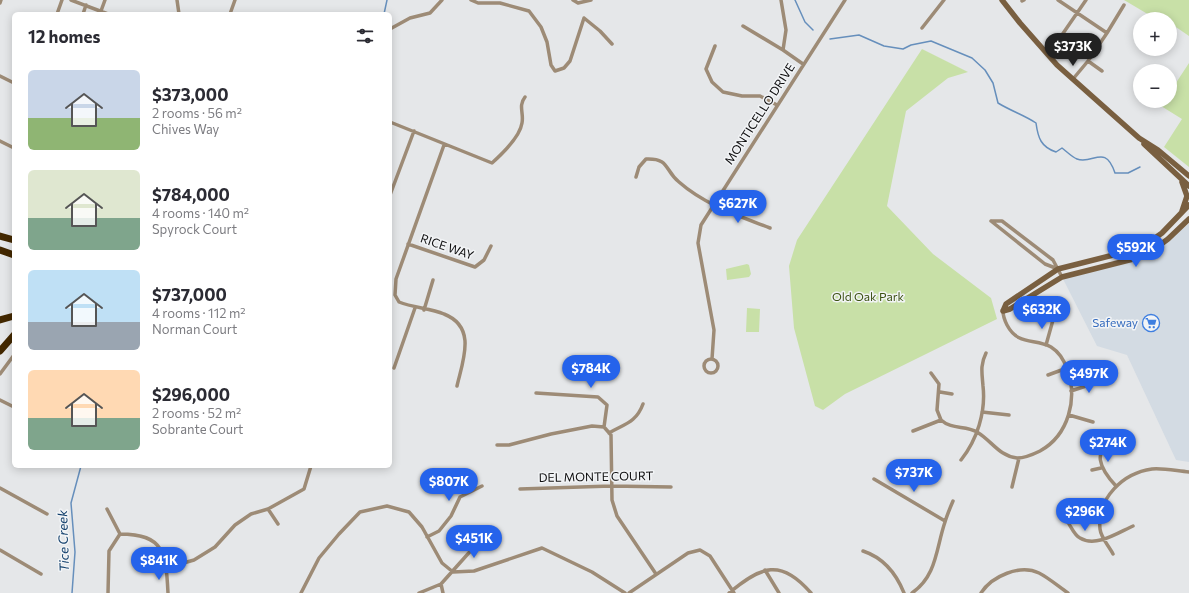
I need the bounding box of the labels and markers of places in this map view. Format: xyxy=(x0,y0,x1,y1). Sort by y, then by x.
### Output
pin: $373K xyxy=(1045,33,1101,67)
pin: $627K xyxy=(710,190,766,224)
pin: $592K xyxy=(1108,234,1164,268)
pin: $632K xyxy=(1014,296,1070,330)
supermarket icon: Safeway xyxy=(1141,313,1161,333)
place label: Safeway xyxy=(1092,315,1138,329)
pin: $784K xyxy=(563,355,619,389)
pin: $497K xyxy=(1061,360,1117,394)
pin: $274K xyxy=(1080,429,1136,463)
pin: $737K xyxy=(886,459,942,493)
pin: $807K xyxy=(421,468,477,502)
pin: $296K xyxy=(1057,498,1113,532)
pin: $451K xyxy=(446,525,502,559)
pin: $841K xyxy=(131,547,187,581)

